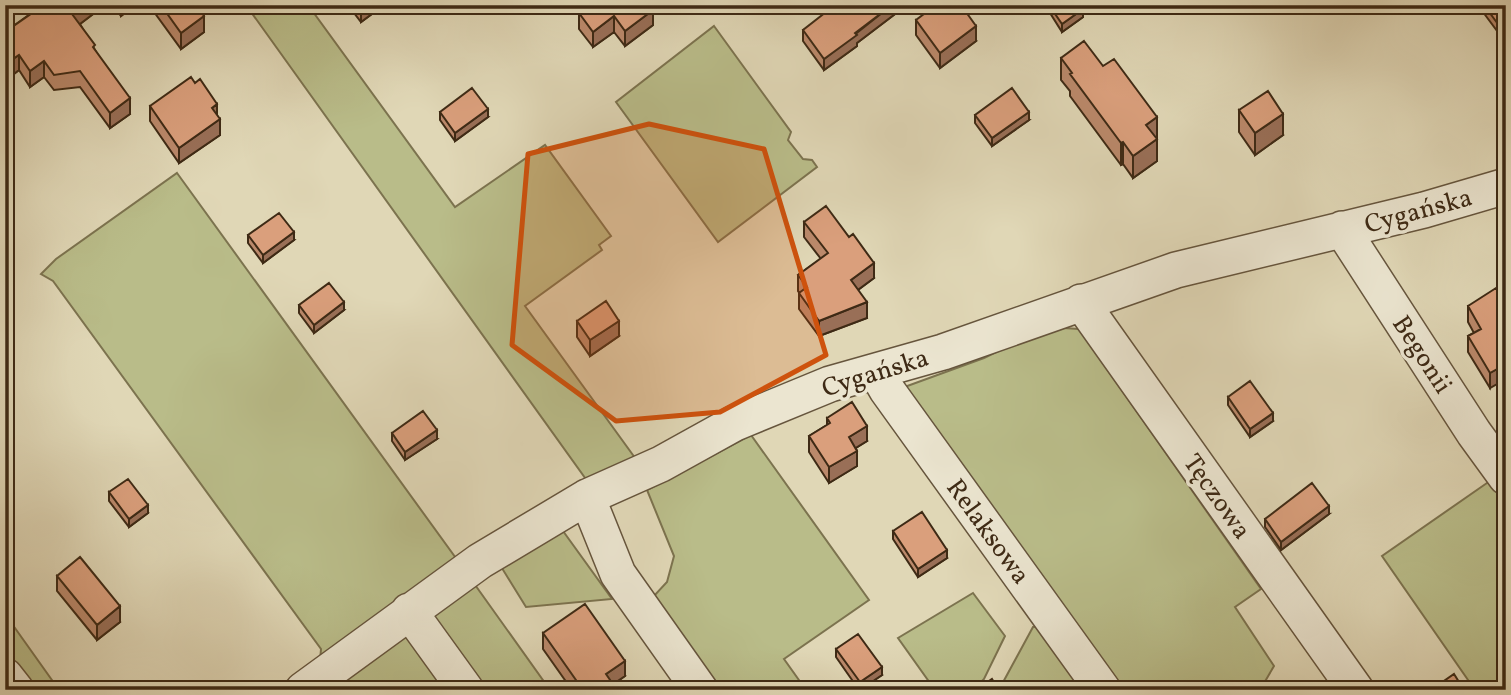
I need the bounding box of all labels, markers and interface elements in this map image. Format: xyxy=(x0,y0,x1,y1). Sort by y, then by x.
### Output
street label: Cygańska xyxy=(1361,180,1476,244)
street label: Begonii xyxy=(1383,309,1460,401)
street label: Cygańska xyxy=(818,341,933,407)
street label: Tęczowa xyxy=(1174,447,1259,547)
street label: Relaksowa xyxy=(937,472,1038,592)

